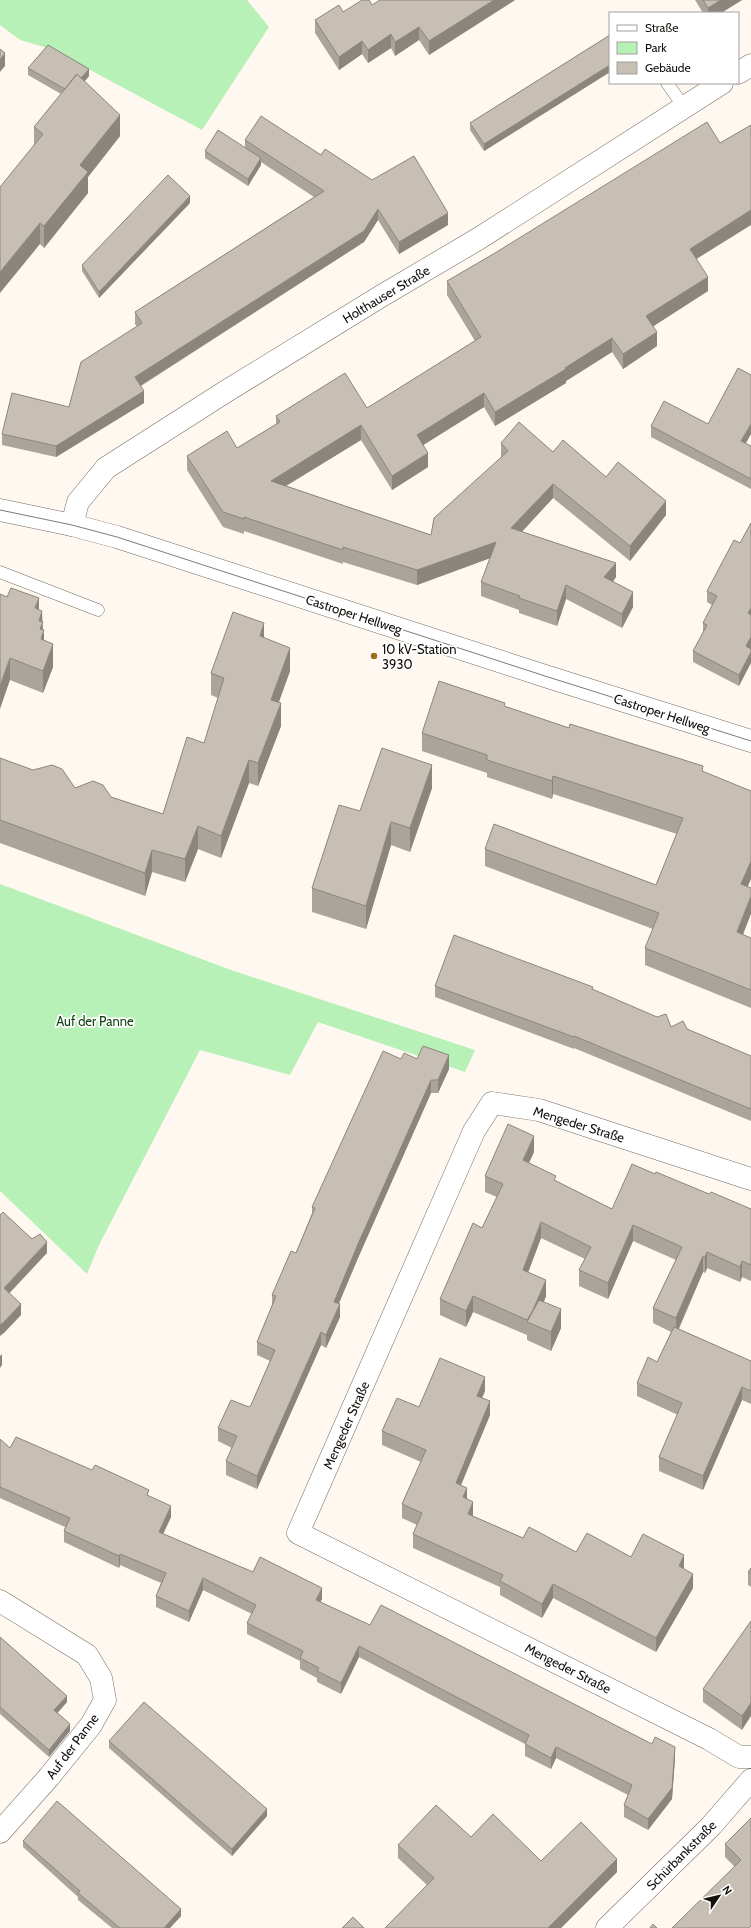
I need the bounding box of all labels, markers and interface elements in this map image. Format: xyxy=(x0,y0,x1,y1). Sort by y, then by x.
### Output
legend xyxy=(609,12,739,84)
text: Straße xyxy=(645,20,678,35)
text: Park xyxy=(645,40,667,55)
text: Gebäude xyxy=(645,60,691,75)
street label: Holthauser Straße xyxy=(340,262,433,326)
street label: Castroper Hellweg xyxy=(304,591,405,637)
place label: 10 kV-Station 3930 xyxy=(382,641,456,672)
marker: 10 kV-Station 3930 xyxy=(369,651,379,661)
street label: Castroper Hellweg xyxy=(612,690,713,736)
park label: Auf der Panne xyxy=(56,1013,134,1029)
street label: Mengeder Straße xyxy=(531,1103,627,1146)
street label: Mengeder Straße xyxy=(319,1378,373,1471)
street label: Mengeder Straße xyxy=(522,1639,614,1697)
street label: Auf der Panne xyxy=(42,1710,102,1782)
street label: Schürbankstraße xyxy=(643,1817,719,1893)
north arrow xyxy=(699,1876,739,1916)
text: N xyxy=(719,1883,735,1897)

